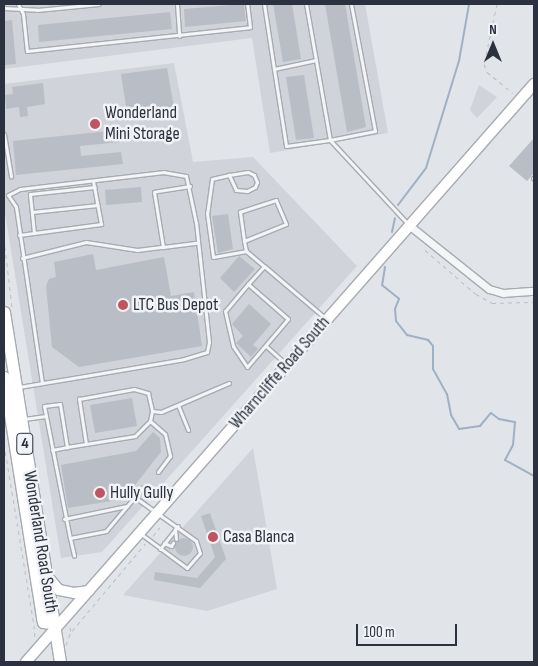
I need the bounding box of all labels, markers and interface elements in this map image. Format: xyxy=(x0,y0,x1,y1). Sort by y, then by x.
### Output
north arrow xyxy=(468,20,518,70)
text: N xyxy=(489,21,497,38)
place label: Wonderland Mini Storage xyxy=(105,103,180,146)
marker: Wonderland Mini Storage xyxy=(89,118,101,130)
place label: LTC Bus Depot xyxy=(133,294,218,316)
marker: LTC Bus Depot xyxy=(117,299,129,311)
street label: Wharncliffe Road South xyxy=(225,312,335,434)
road number: 4 xyxy=(16,430,34,458)
street label: Wonderland Road South xyxy=(18,469,62,615)
place label: Hully Gully xyxy=(110,482,173,504)
marker: Hully Gully xyxy=(94,487,106,499)
place label: Casa Blanca xyxy=(223,526,294,548)
marker: Casa Blanca xyxy=(207,531,219,543)
scale bar xyxy=(358,614,459,646)
text: 100 m xyxy=(364,623,395,642)

